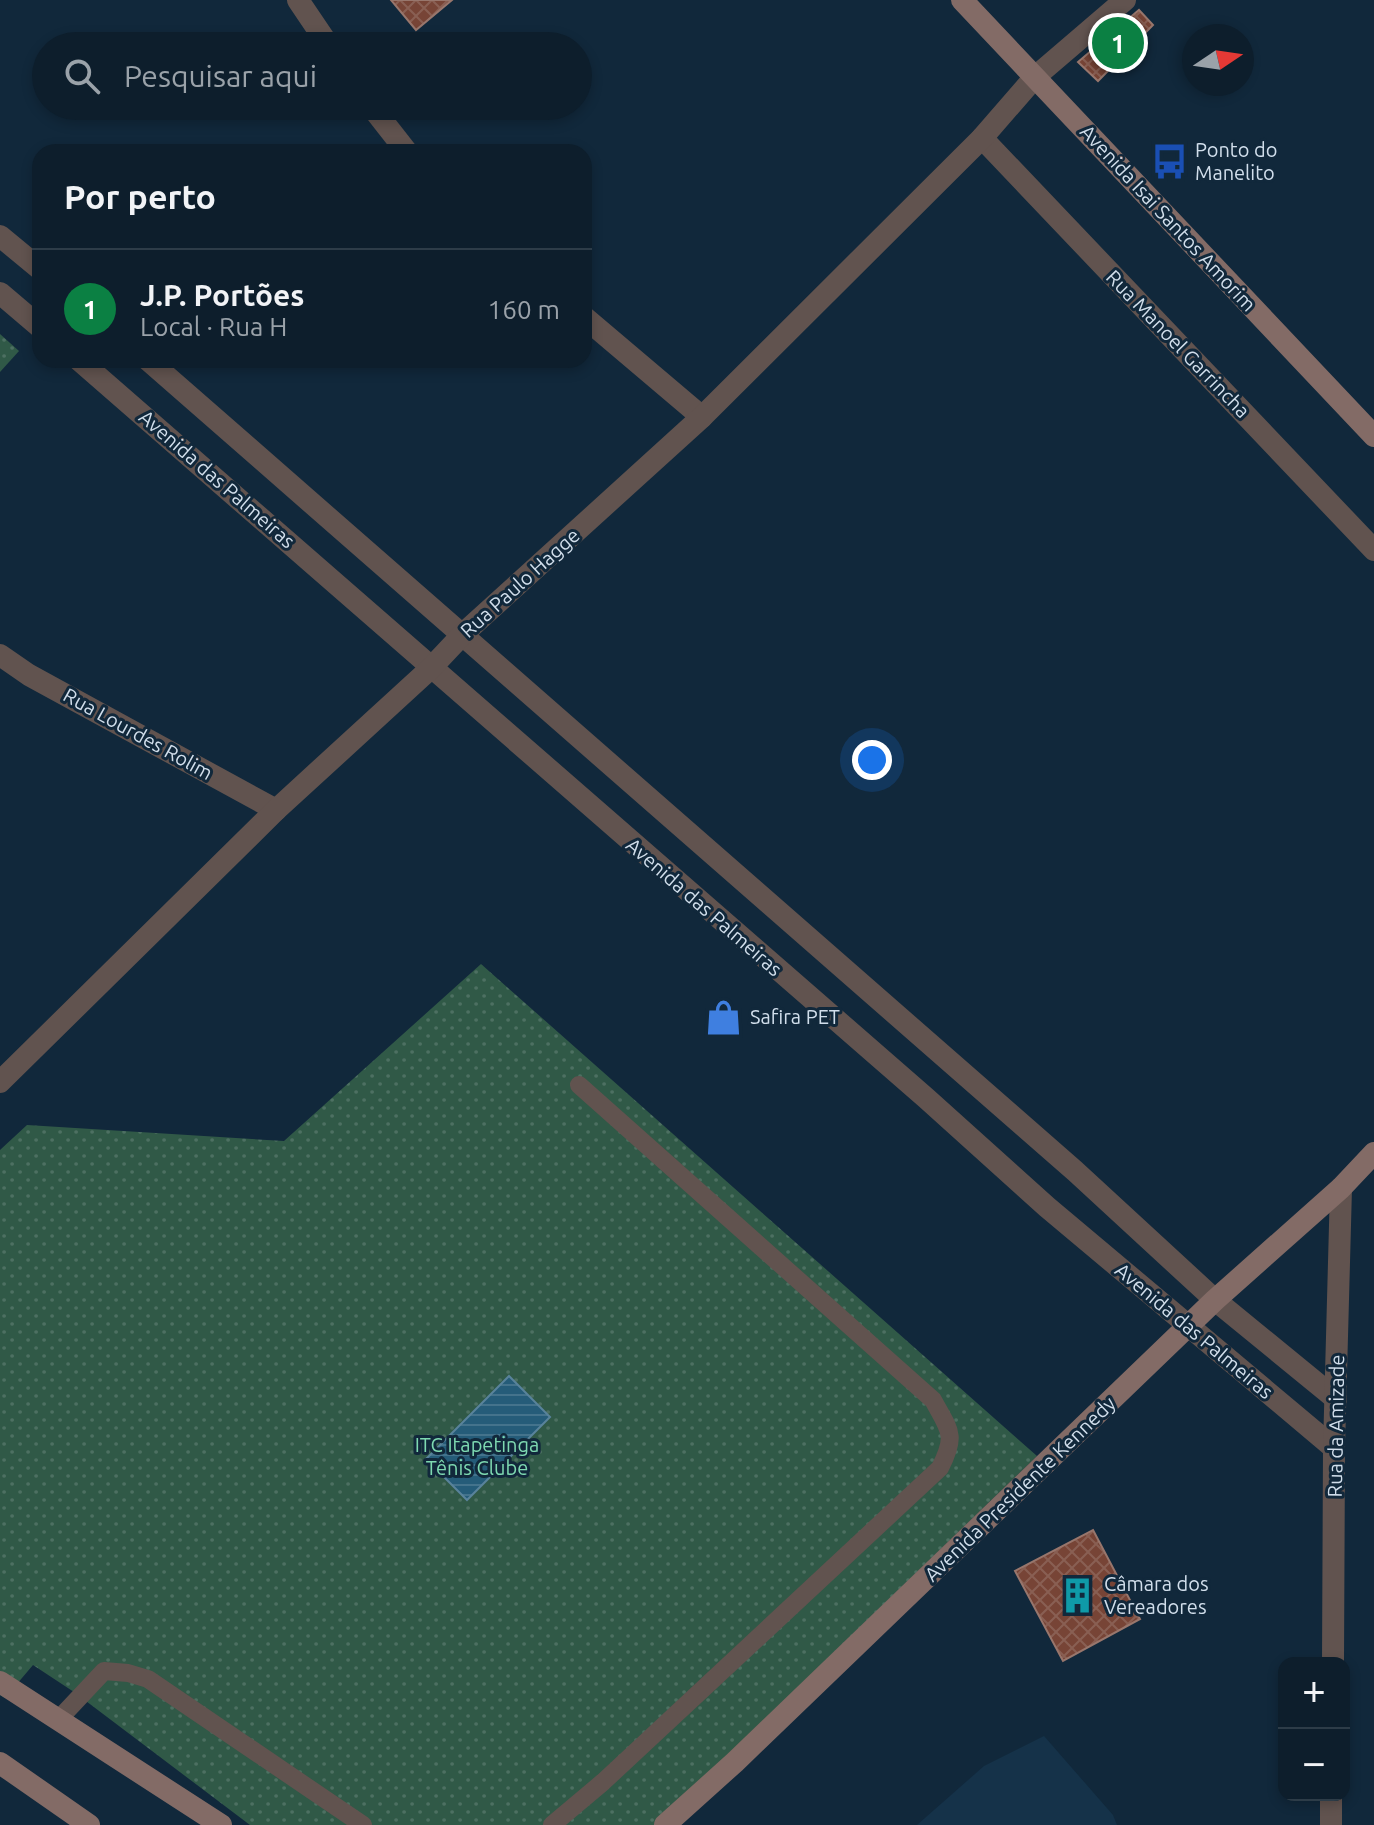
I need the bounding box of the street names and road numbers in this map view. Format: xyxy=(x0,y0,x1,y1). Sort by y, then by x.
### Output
street label: Avenida Isai Santos Amorim xyxy=(1076,120,1261,316)
street label: Rua Manoel Garrincha xyxy=(1102,265,1255,422)
street label: Avenida das Palmeiras xyxy=(135,405,300,552)
street label: Rua Paulo Hagge xyxy=(455,523,584,642)
street label: Rua Lourdes Rolim xyxy=(60,683,217,784)
street label: Avenida das Palmeiras xyxy=(622,833,787,980)
street label: Avenida das Palmeiras xyxy=(1111,1258,1278,1403)
street label: Rua da Amizade xyxy=(1323,1354,1348,1497)
street label: Avenida Presidente Kennedy xyxy=(920,1391,1120,1586)

